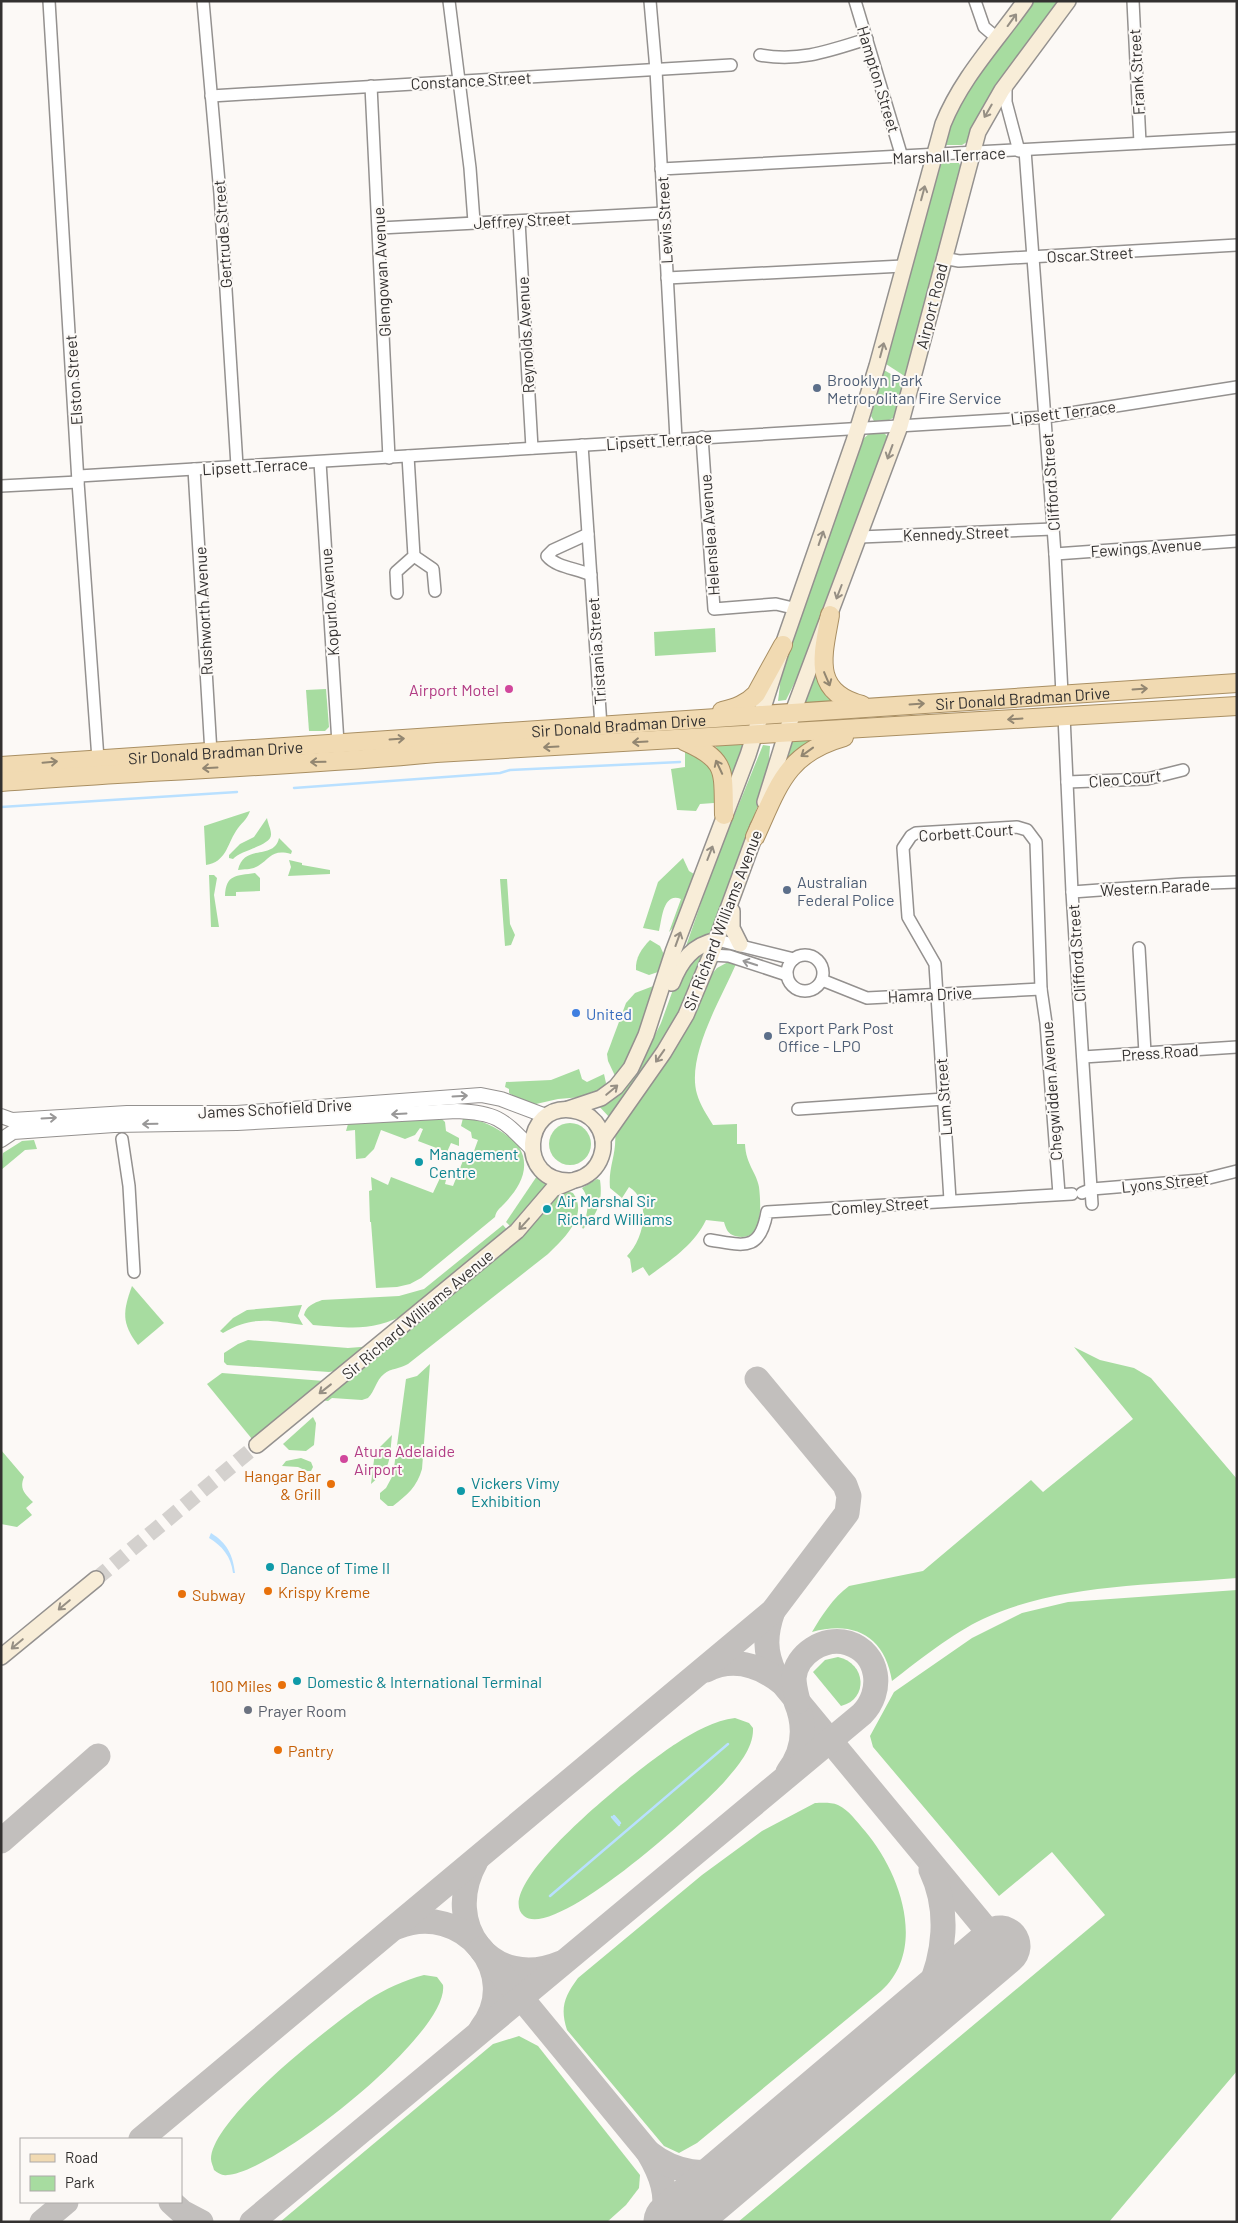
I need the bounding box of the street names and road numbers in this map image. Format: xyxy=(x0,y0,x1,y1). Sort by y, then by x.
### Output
street label: Hampton Street xyxy=(854,23,904,135)
street label: Frank Street xyxy=(1124,28,1148,116)
street label: Constance Street xyxy=(410,67,532,93)
street label: Marshall Terrace xyxy=(892,143,1006,167)
street label: Lewis Street xyxy=(652,176,676,264)
street label: Gertrude Street xyxy=(209,179,235,289)
street label: Glengowan Avenue xyxy=(368,207,394,337)
street label: Jeffrey Street xyxy=(473,208,571,232)
street label: Oscar Street xyxy=(1046,242,1134,266)
street label: Airport Road xyxy=(911,261,951,351)
street label: Reynolds Avenue xyxy=(512,276,538,394)
street label: Elston Street xyxy=(60,334,86,426)
street label: Lipsett Terrace xyxy=(1009,396,1117,428)
street label: Lipsett Terrace xyxy=(605,427,713,453)
street label: Clifford Street xyxy=(1037,432,1063,532)
street label: Lipsett Terrace xyxy=(202,454,308,478)
street label: Helenslea Avenue xyxy=(695,474,723,596)
street label: Kennedy Street xyxy=(902,522,1010,544)
street label: Fewings Avenue xyxy=(1090,534,1202,560)
street label: Rushworth Avenue xyxy=(190,546,216,676)
street label: Kopurlo Avenue xyxy=(316,548,342,656)
street label: Tristania Street xyxy=(583,597,609,705)
street label: Sir Donald Bradman Drive xyxy=(935,682,1111,713)
street label: Sir Donald Bradman Drive xyxy=(531,709,707,740)
street label: Sir Donald Bradman Drive xyxy=(127,736,304,767)
street label: Cleo Court xyxy=(1088,765,1162,791)
street label: Corbett Court xyxy=(918,819,1014,845)
street label: Sir Richard Williams Avenue xyxy=(679,827,765,1013)
street label: Western Parade xyxy=(1100,875,1210,899)
street label: Clifford Street xyxy=(1063,903,1089,1003)
street label: Hamra Drive xyxy=(887,982,973,1006)
street label: Chegwidden Avenue xyxy=(1037,1021,1065,1161)
street label: Press Road xyxy=(1121,1040,1199,1064)
street label: Lum Street xyxy=(931,1058,955,1136)
street label: James Schofield Drive xyxy=(197,1094,353,1122)
street label: Lyons Street xyxy=(1120,1168,1210,1196)
street label: Comley Street xyxy=(831,1192,929,1218)
street label: Sir Richard Williams Avenue xyxy=(337,1245,497,1383)

